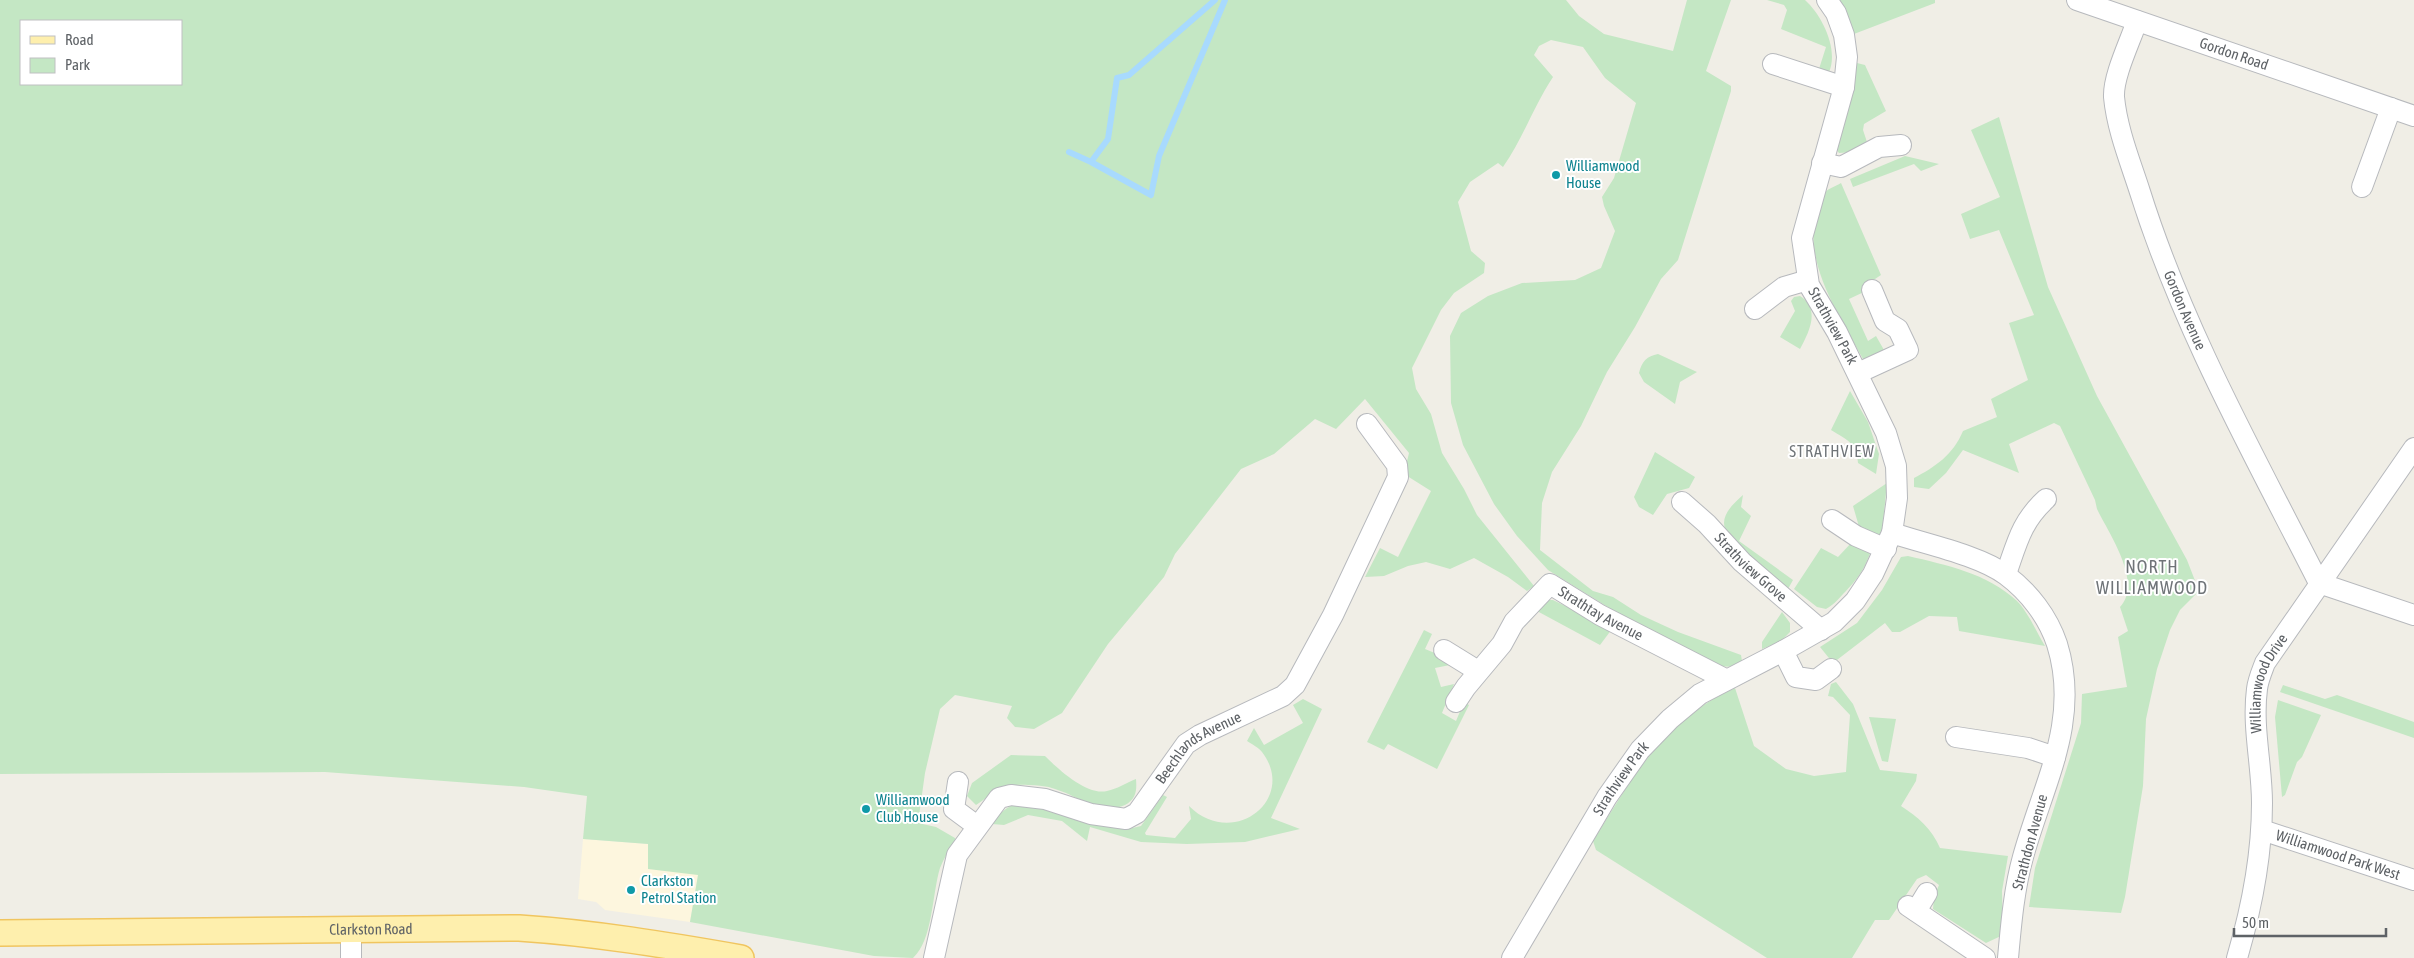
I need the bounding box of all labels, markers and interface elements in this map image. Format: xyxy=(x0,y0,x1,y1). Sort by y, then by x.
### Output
legend xyxy=(20,20,182,85)
text: Road xyxy=(65,31,94,48)
street label: Gordon Road xyxy=(2197,34,2271,73)
text: Park xyxy=(65,56,90,73)
place label: Williamwood House xyxy=(1566,157,1640,191)
marker: Williamwood House xyxy=(1550,169,1562,181)
street label: Gordon Avenue xyxy=(2161,268,2210,353)
street label: Strathview Park xyxy=(1805,284,1862,368)
district label: STRATHVIEW xyxy=(1789,442,1875,460)
street label: Strathview Grove xyxy=(1711,529,1791,605)
district label: NORTH WILLIAMWOOD xyxy=(2096,556,2208,598)
street label: Strathtay Avenue xyxy=(1555,582,1646,644)
street label: Williamwood Drive xyxy=(2247,630,2291,734)
street label: Beechlands Avenue xyxy=(1152,708,1244,787)
street label: Strathview Park xyxy=(1589,737,1652,818)
place label: Williamwood Club House xyxy=(876,791,950,825)
street label: Strathdon Avenue xyxy=(2009,792,2051,892)
marker: Williamwood Club House xyxy=(860,803,872,815)
street label: Williamwood Park West xyxy=(2274,826,2402,883)
place label: Clarkston Petrol Station xyxy=(641,872,717,906)
marker: Clarkston Petrol Station xyxy=(625,884,637,896)
scale bar xyxy=(2234,906,2386,938)
text: 50 m xyxy=(2242,914,2269,931)
street label: Clarkston Road xyxy=(329,920,413,938)

